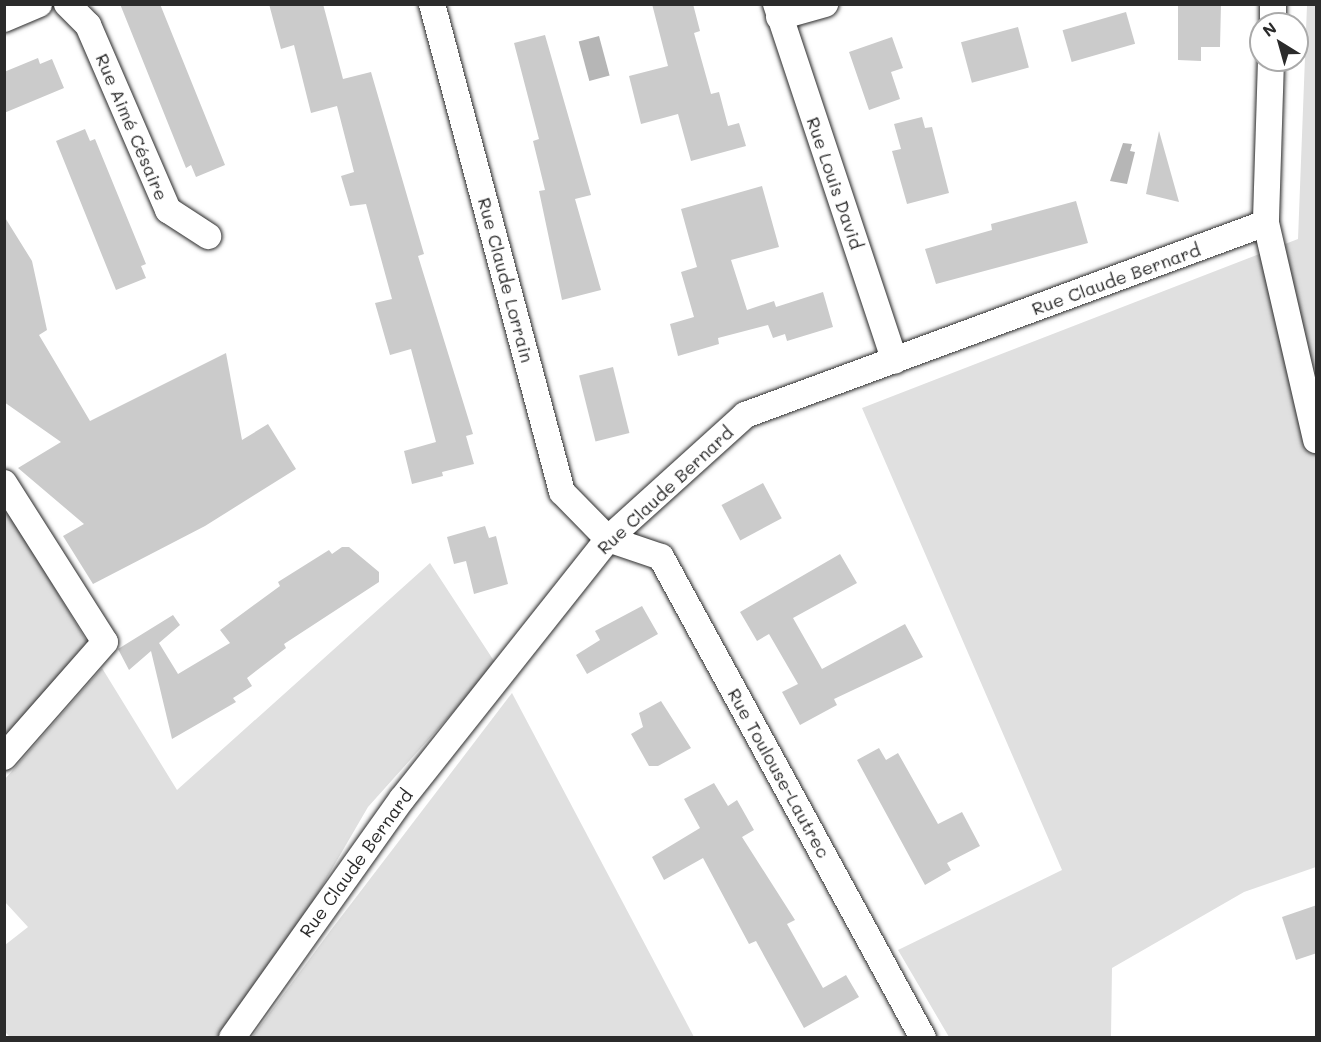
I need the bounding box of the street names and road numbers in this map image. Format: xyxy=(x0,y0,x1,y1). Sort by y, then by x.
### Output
street label: Rue Aimé Césaire xyxy=(91,50,173,204)
street label: Rue Louis David xyxy=(802,114,868,252)
street label: Rue Claude Lorrain xyxy=(474,195,538,365)
street label: Rue Claude Bernard xyxy=(1029,238,1203,320)
street label: Rue Claude Bernard xyxy=(593,421,737,559)
street label: Rue Toulouse-Lautrec xyxy=(723,684,835,862)
street label: Rue Claude Bernard xyxy=(295,785,417,941)

